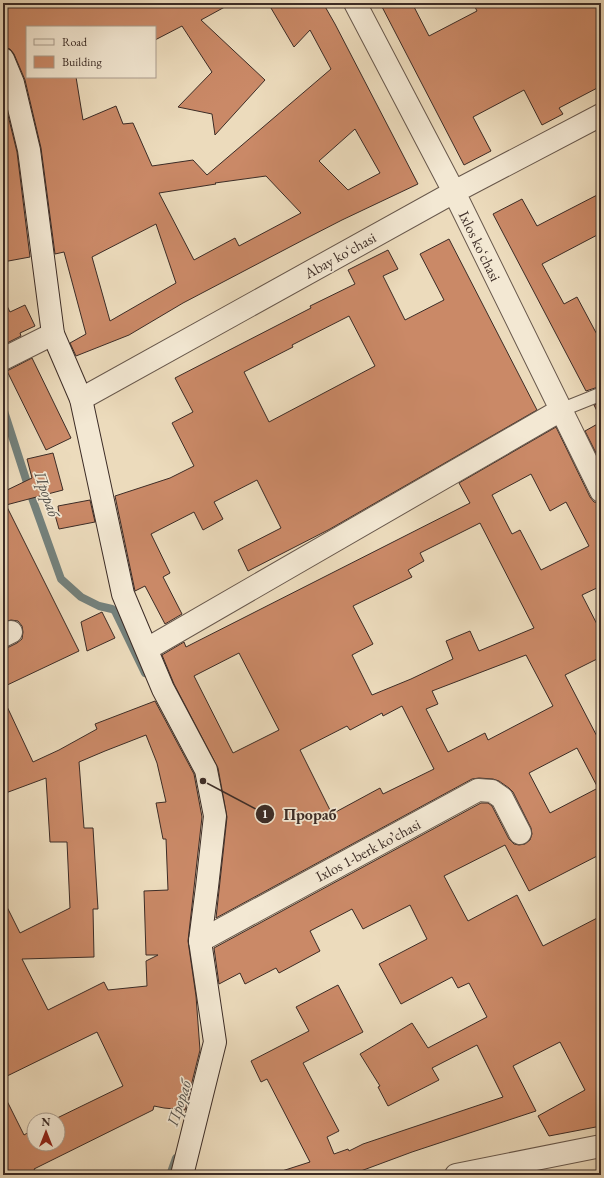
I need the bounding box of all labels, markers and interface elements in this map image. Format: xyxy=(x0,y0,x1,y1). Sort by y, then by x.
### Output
legend xyxy=(26,26,156,78)
text: Road xyxy=(62,34,88,50)
text: Building xyxy=(62,54,103,70)
street label: Ixlos koʻchasi xyxy=(455,208,505,285)
street label: Abay koʻchasi xyxy=(300,227,379,283)
water label: Прораб xyxy=(29,467,65,522)
callout: Прораб xyxy=(255,800,344,828)
text: Прораб xyxy=(283,804,337,825)
text: 1 xyxy=(262,806,268,822)
street label: Ixlos 1-berk koʼchasi xyxy=(312,814,424,886)
water label: Прораб xyxy=(161,1075,197,1130)
north arrow xyxy=(26,1112,66,1152)
text: N xyxy=(42,1115,51,1129)

